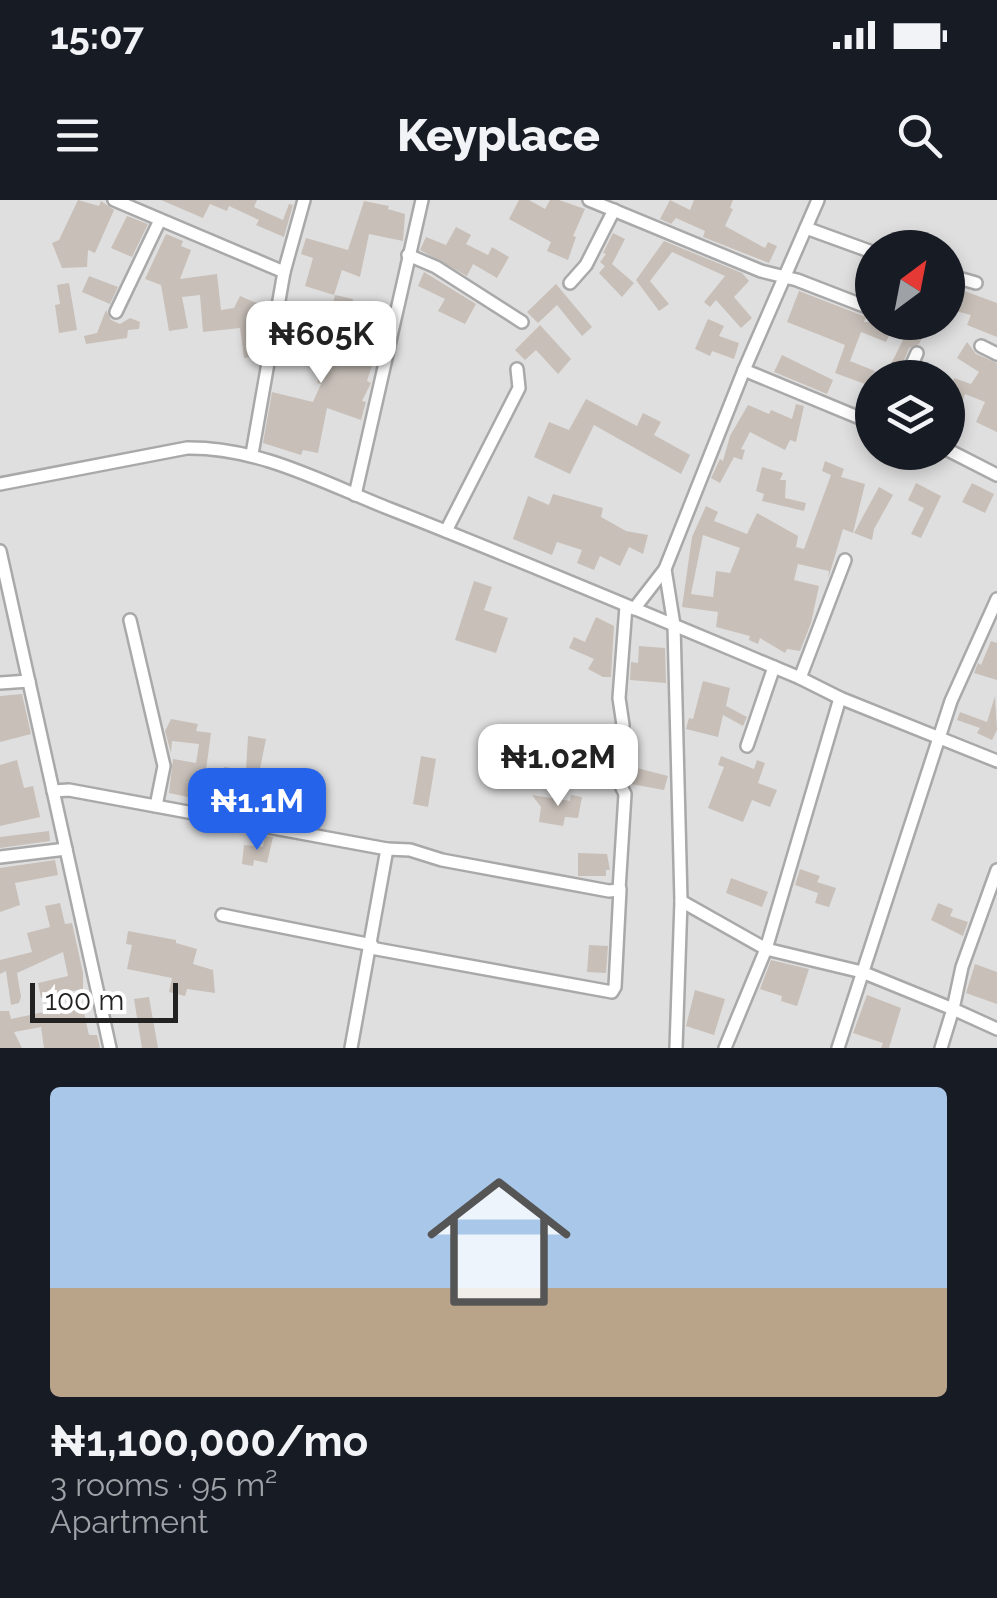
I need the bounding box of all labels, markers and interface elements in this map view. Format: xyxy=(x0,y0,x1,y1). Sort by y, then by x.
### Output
text: 15:07 xyxy=(50,13,144,58)
icon: menu xyxy=(50,108,105,163)
icon: search xyxy=(892,108,947,163)
text: Keyplace xyxy=(397,109,600,162)
north arrow xyxy=(855,230,965,340)
map controls xyxy=(855,230,965,470)
pin: ₦605K xyxy=(251,301,391,386)
text: ₦605K xyxy=(268,315,374,352)
button: layers xyxy=(855,360,965,470)
pin: ₦1.02M xyxy=(477,724,639,809)
text: ₦1.02M xyxy=(500,738,616,775)
pin: ₦1.1M xyxy=(187,768,327,853)
text: ₦1.1M xyxy=(210,782,304,819)
scale bar xyxy=(30,978,178,1023)
text: 100 m xyxy=(45,984,124,1017)
icon: home xyxy=(409,1152,589,1332)
text: ₦1,100,000/mo xyxy=(50,1417,368,1466)
text: 3 rooms · 95 m² xyxy=(50,1466,277,1503)
text: Apartment xyxy=(50,1503,208,1540)

